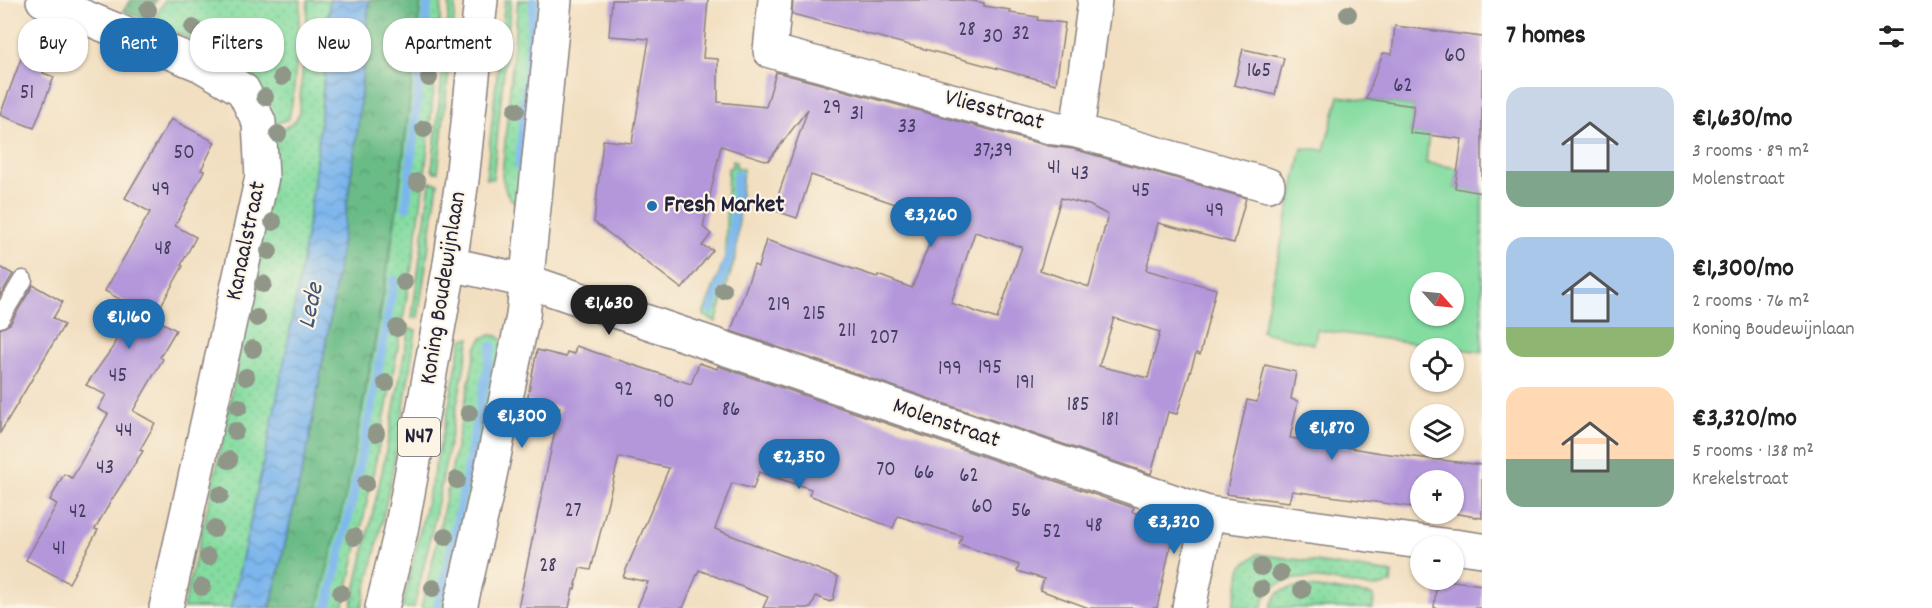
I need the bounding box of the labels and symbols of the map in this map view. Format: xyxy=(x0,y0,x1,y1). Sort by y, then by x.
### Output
house number: 28 xyxy=(958,16,976,46)
house number: 32 xyxy=(1012,20,1030,50)
house number: 30 xyxy=(983,23,1003,53)
house number: 60 xyxy=(1444,42,1466,72)
house number: 165 xyxy=(1247,57,1271,87)
house number: 62 xyxy=(1393,72,1413,102)
house number: 51 xyxy=(20,79,34,109)
street label: Vliesstraat xyxy=(941,81,1048,141)
house number: 29 xyxy=(823,94,841,124)
house number: 31 xyxy=(850,100,864,130)
house number: 33 xyxy=(898,113,916,143)
house number: 37;39 xyxy=(973,137,1013,167)
house number: 50 xyxy=(173,139,195,169)
house number: 41 xyxy=(1047,154,1061,184)
house number: 43 xyxy=(1071,160,1089,190)
house number: 49 xyxy=(152,176,170,206)
house number: 45 xyxy=(1132,177,1150,207)
street label: Kanaalstraat xyxy=(218,178,276,304)
street label: Koning Boudewijnlaan xyxy=(412,189,476,387)
place label: Fresh Market xyxy=(664,189,784,223)
pin: €3,260 xyxy=(882,197,980,248)
house number: 49 xyxy=(1206,197,1224,227)
marker: Fresh Market xyxy=(645,199,659,213)
house number: 48 xyxy=(154,235,172,265)
north arrow xyxy=(1410,272,1464,326)
water label: Lede xyxy=(289,278,335,332)
pin: €1,630 xyxy=(560,285,658,336)
house number: 219 xyxy=(767,291,791,321)
pin: €1,160 xyxy=(80,299,178,350)
house number: 215 xyxy=(802,300,826,330)
house number: 211 xyxy=(838,317,856,347)
house number: 207 xyxy=(870,324,898,354)
house number: 195 xyxy=(978,354,1002,384)
house number: 199 xyxy=(938,355,962,385)
house number: 45 xyxy=(109,362,127,392)
house number: 191 xyxy=(1016,369,1034,399)
house number: 92 xyxy=(615,376,633,406)
house number: 90 xyxy=(653,388,675,418)
street label: Molenstraat xyxy=(888,390,1004,458)
house number: 185 xyxy=(1067,391,1089,421)
house number: 86 xyxy=(722,396,740,426)
pin: €1,300 xyxy=(473,398,571,449)
house number: 181 xyxy=(1101,406,1119,436)
pin: €1,870 xyxy=(1283,410,1381,461)
house number: 44 xyxy=(115,417,133,447)
road number: N47 xyxy=(398,418,440,456)
pin: €2,350 xyxy=(750,439,848,490)
house number: 43 xyxy=(96,454,114,484)
house number: 70 xyxy=(876,456,896,486)
house number: 66 xyxy=(914,459,934,489)
house number: 62 xyxy=(959,462,979,492)
house number: 60 xyxy=(971,493,993,523)
house number: 27 xyxy=(564,497,582,527)
house number: 56 xyxy=(1011,497,1031,527)
house number: 42 xyxy=(69,498,87,528)
pin: €3,320 xyxy=(1125,504,1223,555)
house number: 48 xyxy=(1085,512,1103,542)
house number: 52 xyxy=(1043,518,1061,548)
house number: 41 xyxy=(52,535,66,565)
house number: 28 xyxy=(539,552,557,582)

